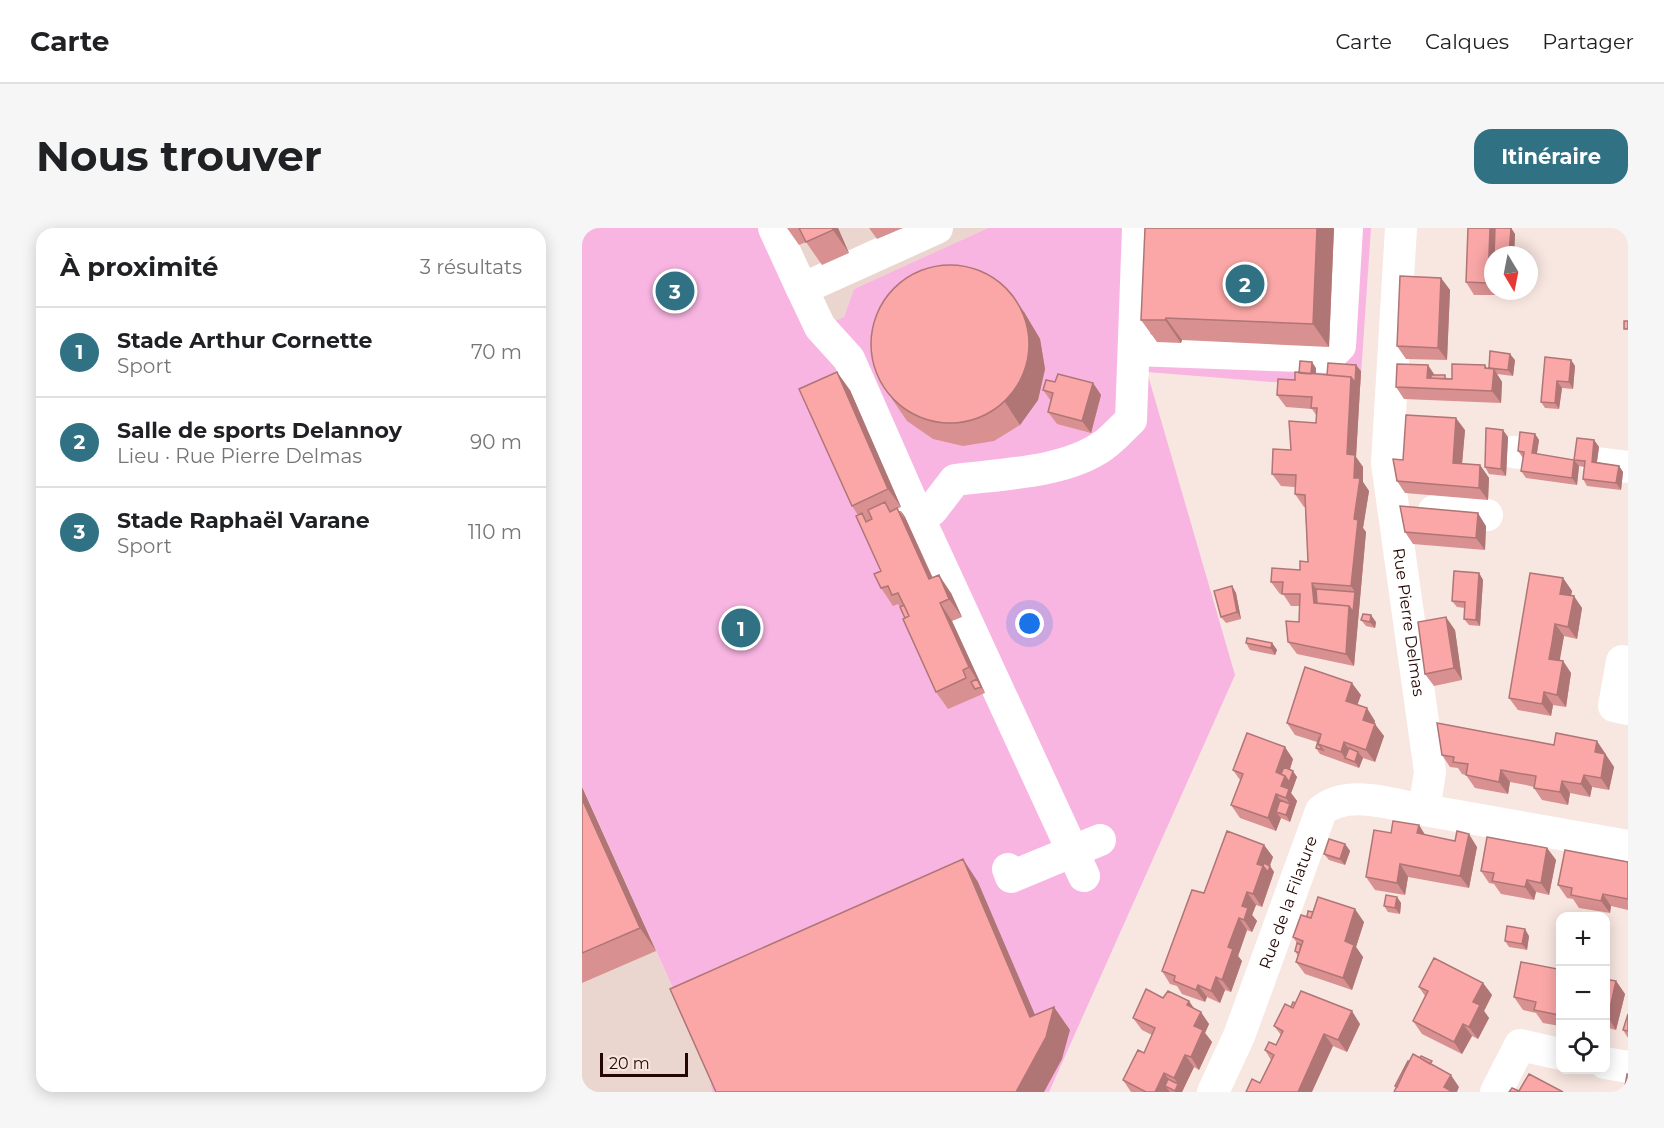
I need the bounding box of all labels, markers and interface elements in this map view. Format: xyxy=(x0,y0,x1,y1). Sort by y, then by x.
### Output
text: Carte xyxy=(30,24,109,58)
text: Carte xyxy=(1335,29,1392,54)
text: Calques xyxy=(1425,29,1509,54)
text: Partager xyxy=(1542,29,1634,54)
button: Itinéraire xyxy=(1474,129,1628,184)
text: Nous trouver xyxy=(36,130,322,182)
north arrow xyxy=(1484,246,1538,300)
text: À proximité xyxy=(60,251,219,283)
text: 3 résultats xyxy=(420,255,522,279)
pin: 2 xyxy=(1226,262,1264,306)
pin: 3 xyxy=(656,268,694,314)
text: Stade Arthur Cornette xyxy=(117,327,372,354)
text: 1 xyxy=(76,340,83,364)
text: 70 m xyxy=(471,340,522,364)
text: Sport xyxy=(117,354,172,378)
text: Salle de sports Delannoy xyxy=(117,417,402,444)
text: 2 xyxy=(74,430,85,454)
text: 90 m xyxy=(470,430,522,454)
text: Lieu · Rue Pierre Delmas xyxy=(117,444,362,468)
text: Stade Raphaël Varane xyxy=(117,507,370,534)
text: 3 xyxy=(74,520,85,544)
text: 110 m xyxy=(468,520,522,544)
text: Sport xyxy=(117,534,172,558)
street label: Rue Pierre Delmas xyxy=(1389,547,1429,698)
pin: 1 xyxy=(722,606,760,650)
your location xyxy=(1015,609,1044,638)
street label: Rue de la Filature xyxy=(1255,833,1321,972)
map controls xyxy=(1556,912,1610,1074)
button: + xyxy=(1556,912,1610,966)
button: − xyxy=(1556,966,1610,1020)
button: locate xyxy=(1556,1020,1610,1074)
scale bar xyxy=(600,1050,688,1078)
text: 20 m xyxy=(609,1054,650,1073)

